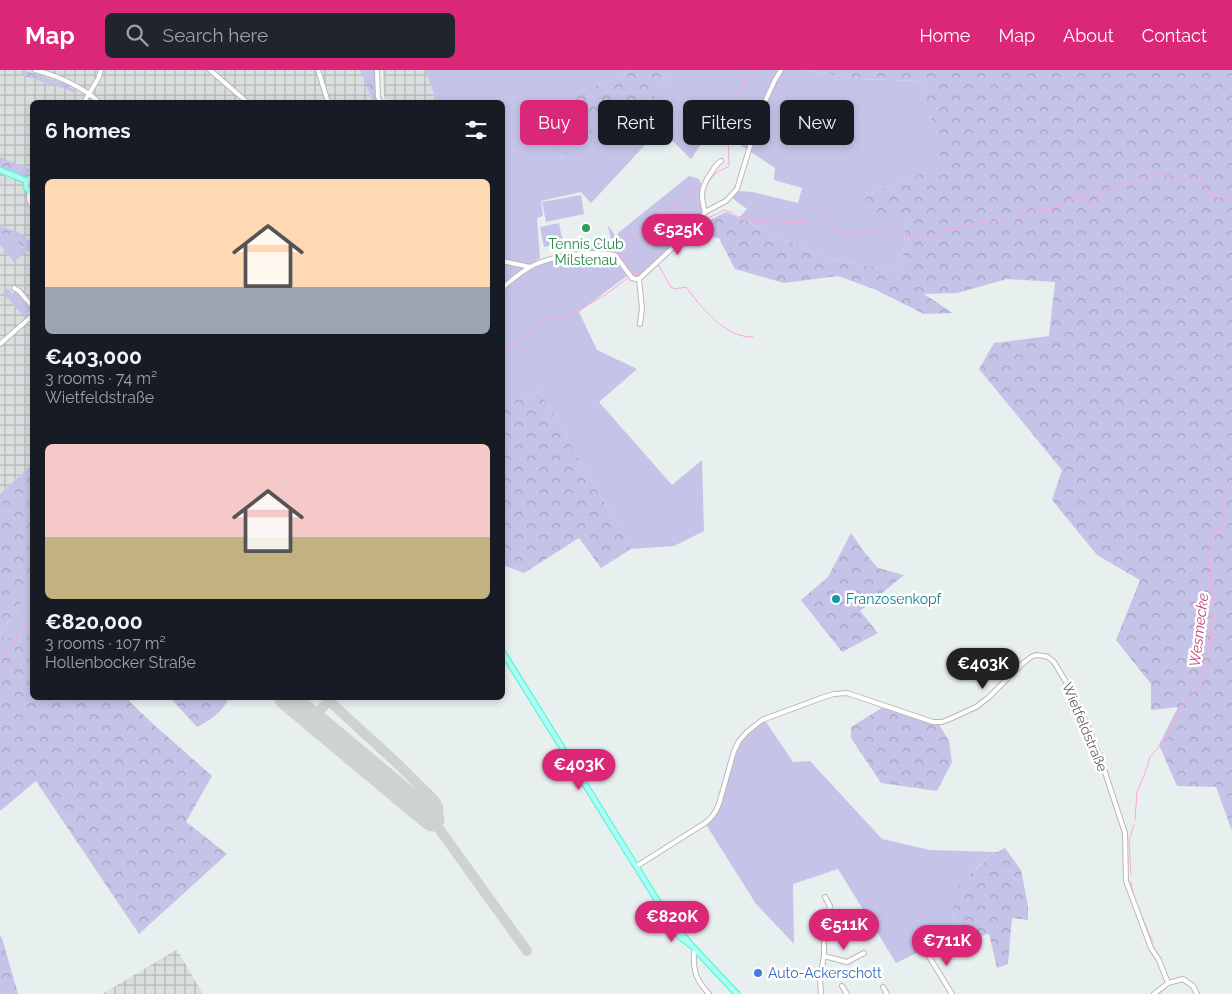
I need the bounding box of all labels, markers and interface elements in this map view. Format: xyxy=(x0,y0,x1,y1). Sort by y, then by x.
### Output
search box xyxy=(105,13,455,58)
text: Map xyxy=(25,21,75,50)
icon: search xyxy=(123,21,151,49)
text: Search here xyxy=(163,24,268,46)
text: Home xyxy=(919,25,970,46)
text: Map xyxy=(998,25,1035,46)
text: About xyxy=(1063,25,1114,46)
text: Contact xyxy=(1142,25,1207,46)
chip: Buy xyxy=(520,100,588,145)
chip: Rent xyxy=(598,100,673,145)
chip: Filters xyxy=(683,100,770,145)
chip: New xyxy=(780,100,854,145)
icon: filters xyxy=(462,116,490,144)
text: 6 homes xyxy=(45,118,131,143)
icon: home xyxy=(223,211,313,301)
pin: €525K xyxy=(643,214,713,256)
text: €525K xyxy=(653,220,703,239)
marker: Tennis Club Milstenau xyxy=(580,222,592,234)
place label: Tennis Club Milstenau xyxy=(548,236,624,268)
text: €403,000 xyxy=(45,344,142,369)
text: 3 rooms · 74 m² xyxy=(45,369,157,388)
text: Wietfeldstraße xyxy=(45,388,154,407)
icon: home xyxy=(223,476,313,566)
place label: Franzosenkopf xyxy=(846,591,942,607)
water label: Wesmecke xyxy=(1186,592,1212,668)
marker: Franzosenkopf xyxy=(830,593,842,605)
text: €820,000 xyxy=(45,609,143,634)
text: 3 rooms · 107 m² xyxy=(45,634,166,653)
pin: €403K xyxy=(948,648,1018,690)
text: Hollenbocker Straße xyxy=(45,653,196,672)
text: €403K xyxy=(957,654,1009,673)
street label: Wietfeldstraße xyxy=(1059,680,1111,774)
pin: €403K xyxy=(544,748,614,791)
text: €403K xyxy=(553,755,605,774)
pin: €820K xyxy=(637,900,707,943)
text: €820K xyxy=(646,907,698,926)
pin: €511K xyxy=(809,908,879,951)
text: €511K xyxy=(820,915,868,934)
pin: €711K xyxy=(912,924,982,967)
text: €711K xyxy=(923,931,971,950)
place label: Auto-Ackerschott xyxy=(768,965,882,981)
marker: Auto-Ackerschott xyxy=(752,967,764,979)

